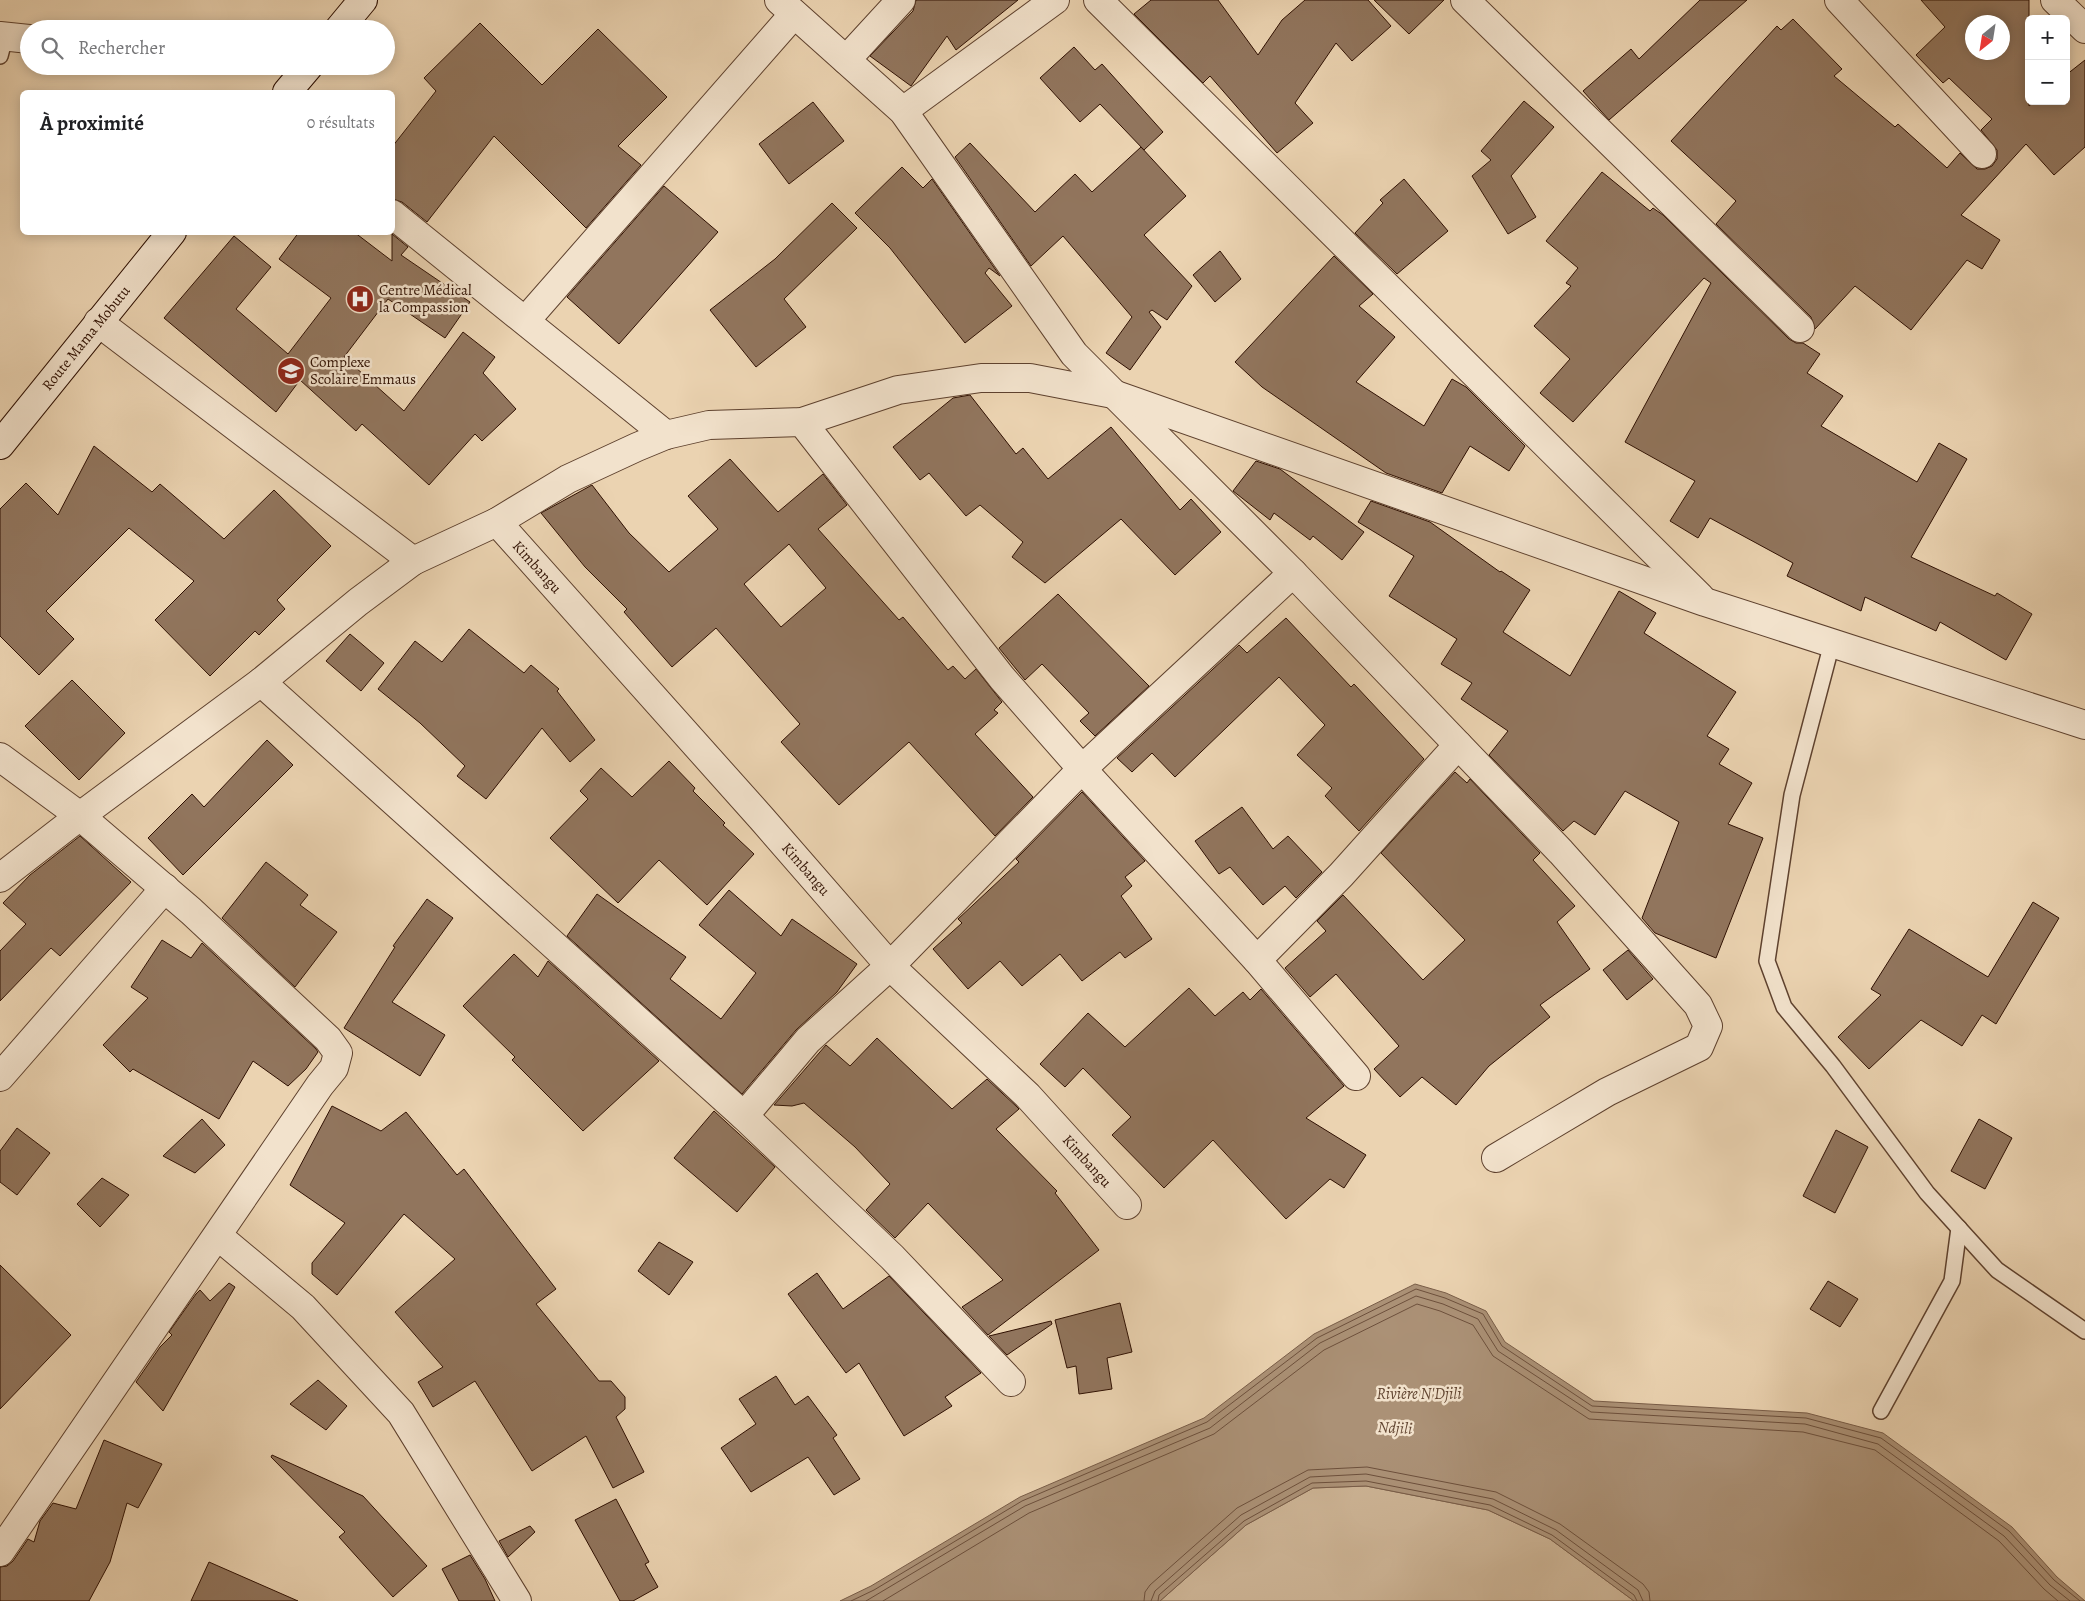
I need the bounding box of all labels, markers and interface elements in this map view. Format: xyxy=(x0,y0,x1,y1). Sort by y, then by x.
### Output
north arrow xyxy=(1965,15,2010,60)
map controls xyxy=(2025,15,2070,105)
button: + xyxy=(2025,15,2070,60)
search box xyxy=(20,20,395,75)
icon: search xyxy=(38,34,66,62)
text: Rechercher xyxy=(78,35,165,61)
button: − xyxy=(2025,60,2070,105)
text: À proximité xyxy=(40,109,144,137)
text: 0 résultats xyxy=(307,112,375,134)
place label: Centre Médical la Compassion xyxy=(379,280,472,317)
street label: Route Mama Mobutu xyxy=(37,281,135,395)
hospital icon: Centre Médical la Compassion xyxy=(345,284,375,314)
place label: Complexe Scolaire Emmaus xyxy=(310,352,416,389)
school or university icon: Complexe Scolaire Emmaus xyxy=(276,356,306,386)
street label: Kimbangu xyxy=(508,536,567,598)
street label: Kimbangu xyxy=(777,838,835,901)
street label: Kimbangu xyxy=(1058,1130,1117,1192)
water label: Rivière N'Djili xyxy=(1377,1383,1461,1405)
water label: Ndjili xyxy=(1377,1416,1413,1440)

